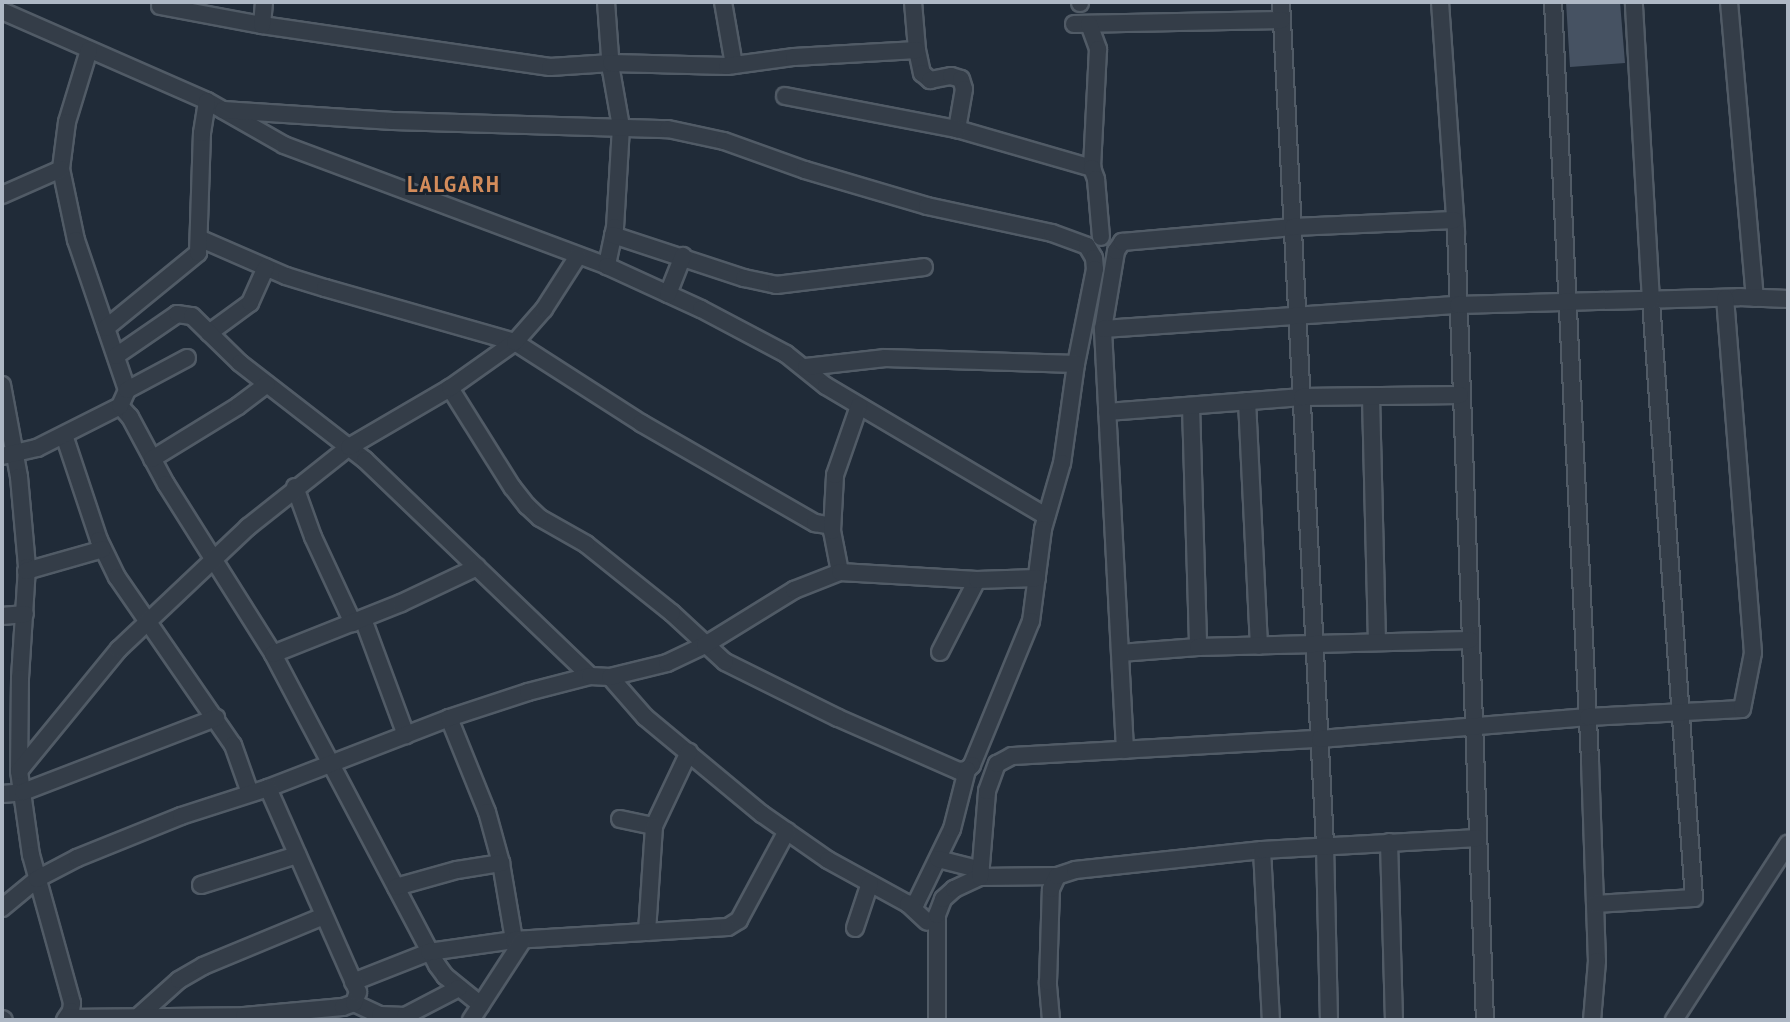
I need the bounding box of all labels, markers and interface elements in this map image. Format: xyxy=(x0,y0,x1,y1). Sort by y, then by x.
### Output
district label: LALGARH xyxy=(408,170,500,198)

